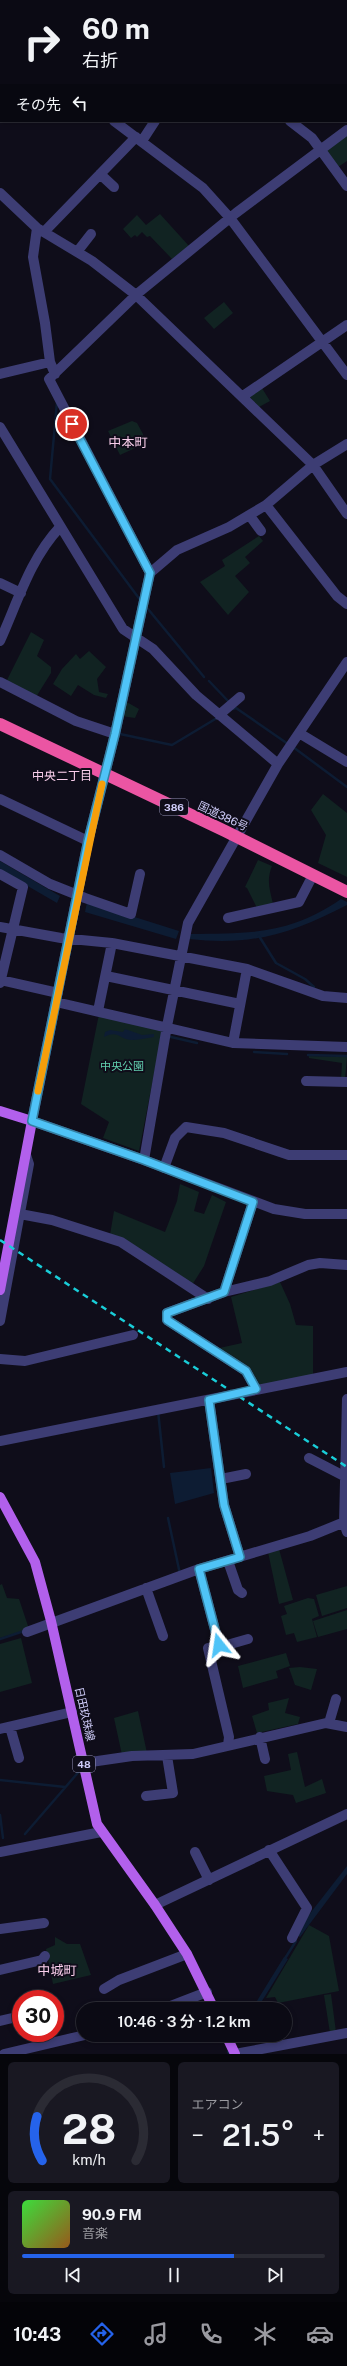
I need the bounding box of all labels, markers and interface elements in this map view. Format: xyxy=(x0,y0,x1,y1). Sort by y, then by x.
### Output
text: 60 m xyxy=(82,12,150,45)
icon: right xyxy=(16,16,68,68)
text: 右折 xyxy=(82,50,118,71)
icon: left xyxy=(69,92,91,114)
text: その先 xyxy=(16,96,61,113)
pin xyxy=(55,407,89,441)
icon: arrive xyxy=(61,413,83,435)
district label: 中本町 xyxy=(108,435,148,450)
district label: 中央二丁目 xyxy=(32,769,92,783)
road number: 386 xyxy=(160,799,188,815)
street label: 国道386号 xyxy=(196,799,250,833)
park label: 中央公園 xyxy=(100,1060,144,1072)
position arrow xyxy=(198,1624,240,1666)
street label: 日田玖珠線 xyxy=(73,1686,97,1742)
road number: 48 xyxy=(73,1756,95,1772)
district label: 中城町 xyxy=(37,1963,77,1978)
speed limit sign: 30 xyxy=(12,1990,64,2042)
text: 10:46 · 3 分 · 1.2 km xyxy=(117,2013,251,2030)
text: エアコン xyxy=(192,2097,244,2112)
text: 28 xyxy=(62,2103,116,2152)
text: 21.5° xyxy=(222,2117,294,2153)
text: − xyxy=(192,2122,204,2148)
text: + xyxy=(313,2122,325,2148)
text: km/h xyxy=(72,2150,106,2167)
text: 90.9 FM xyxy=(82,2206,142,2223)
text: 音楽 xyxy=(82,2226,108,2241)
icon: previous xyxy=(62,2264,84,2286)
icon: pause xyxy=(163,2264,185,2286)
icon: next xyxy=(264,2264,286,2286)
icon: directions xyxy=(88,2320,116,2348)
icon: music xyxy=(142,2320,170,2348)
icon: phone xyxy=(197,2320,225,2348)
icon: climate xyxy=(251,2320,279,2348)
icon: car xyxy=(306,2320,334,2348)
text: 10:43 xyxy=(13,2324,61,2345)

